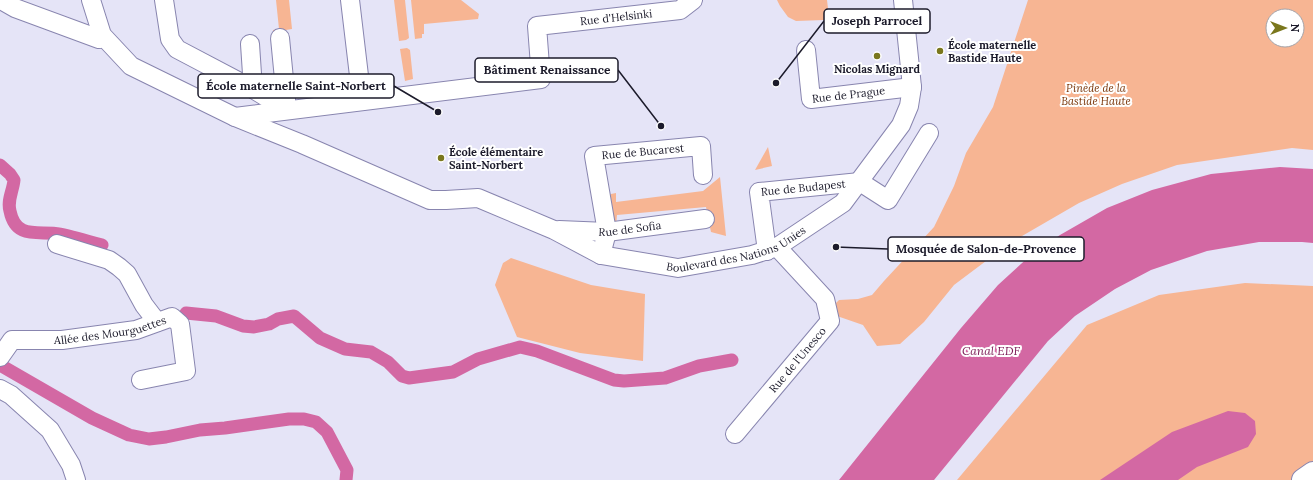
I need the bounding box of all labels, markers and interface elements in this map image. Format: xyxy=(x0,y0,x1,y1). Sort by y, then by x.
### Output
street label: Rue d'Helsinki xyxy=(579,6,653,28)
north arrow xyxy=(1265,8,1305,48)
callout: Joseph Parrocel xyxy=(824,9,930,33)
text: Joseph Parrocel xyxy=(832,13,922,28)
text: N xyxy=(1288,24,1302,33)
place label: École maternelle Bastide Haute xyxy=(948,38,1036,65)
marker: École maternelle Bastide Haute xyxy=(935,46,945,56)
marker: Nicolas Mignard xyxy=(872,51,882,61)
callout: Bâtiment Renaissance xyxy=(475,58,618,82)
text: Bâtiment Renaissance xyxy=(484,62,611,77)
place label: Nicolas Mignard xyxy=(834,62,920,76)
callout: École maternelle Saint-Norbert xyxy=(198,74,394,98)
text: École maternelle Saint-Norbert xyxy=(206,78,387,93)
park label: Pinède de la Bastide Haute xyxy=(1061,81,1131,108)
street label: Rue de Prague xyxy=(811,83,886,106)
street label: Rue de Bucarest xyxy=(601,141,685,162)
place label: École élémentaire Saint-Norbert xyxy=(449,145,543,172)
marker: École élémentaire Saint-Norbert xyxy=(436,153,446,163)
street label: Rue de Budapest xyxy=(760,176,847,199)
street label: Rue de Sofia xyxy=(598,218,662,239)
street label: Boulevard des Nations Unies xyxy=(665,223,808,275)
callout: Mosquée de Salon-de-Provence xyxy=(888,237,1084,261)
text: Mosquée de Salon-de-Provence xyxy=(896,241,1077,256)
street label: Allée des Mourguettes xyxy=(53,313,168,347)
street label: Rue de l'Unesco xyxy=(766,324,829,395)
water label: Canal EDF xyxy=(962,343,1020,358)

